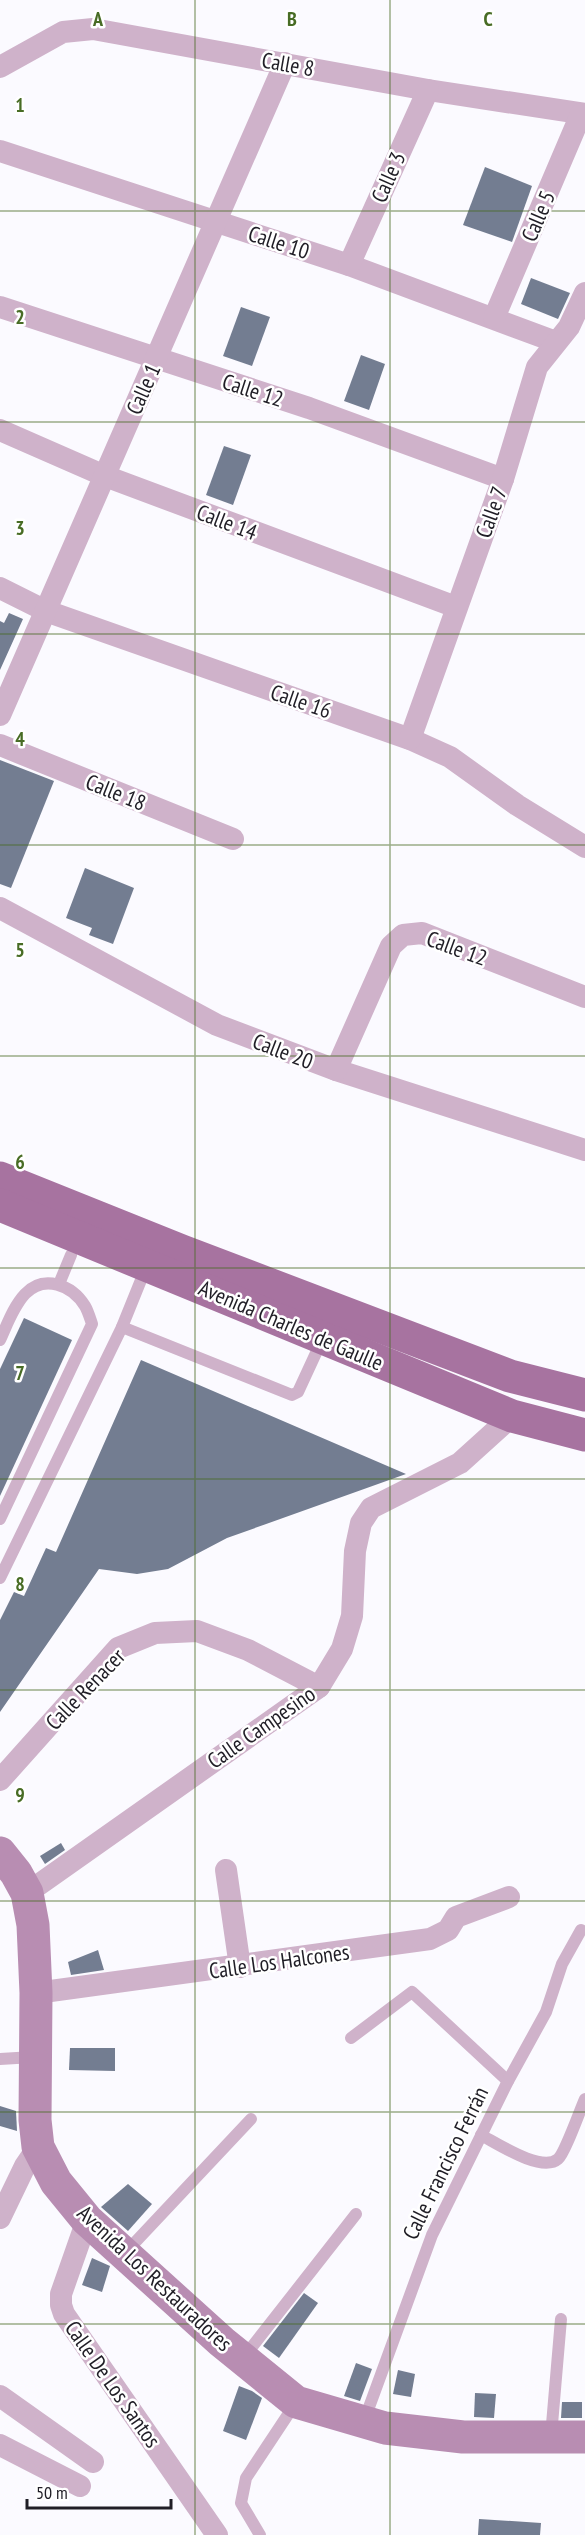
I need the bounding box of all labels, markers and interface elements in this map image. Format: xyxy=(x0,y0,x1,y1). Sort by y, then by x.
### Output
text: A xyxy=(92,6,104,32)
text: B xyxy=(287,6,297,32)
text: C xyxy=(483,6,493,32)
street label: Calle 8 xyxy=(260,46,316,82)
text: 1 xyxy=(15,92,25,118)
street label: Calle 3 xyxy=(365,147,411,207)
street label: Calle 5 xyxy=(515,186,561,246)
street label: Calle 10 xyxy=(245,219,313,265)
text: 2 xyxy=(15,304,25,330)
street label: Calle 1 xyxy=(120,359,166,419)
street label: Calle 12 xyxy=(219,367,287,413)
street label: Calle 7 xyxy=(469,483,513,541)
street label: Calle 14 xyxy=(193,498,261,546)
text: 3 xyxy=(15,515,25,541)
street label: Calle 16 xyxy=(267,678,335,724)
text: 4 xyxy=(15,726,25,752)
street label: Calle 18 xyxy=(82,767,150,817)
street label: Calle 12 xyxy=(423,924,491,972)
text: 5 xyxy=(15,937,25,963)
street label: Calle 20 xyxy=(249,1027,317,1075)
text: 6 xyxy=(15,1149,25,1175)
street label: Avenida Charles de Gaulle xyxy=(195,1274,387,1376)
text: 7 xyxy=(15,1360,25,1386)
text: 8 xyxy=(15,1571,25,1597)
street label: Calle Renacer xyxy=(39,1642,131,1736)
street label: Calle Campesino xyxy=(202,1680,320,1774)
text: 9 xyxy=(15,1782,25,1808)
street label: Calle Los Halcones xyxy=(207,1937,351,1985)
street label: Calle Francisco Ferrán xyxy=(396,2082,494,2244)
street label: Avenida Los Restauradores xyxy=(72,2199,238,2357)
street label: Calle De Los Santos xyxy=(59,2315,167,2453)
scale bar xyxy=(27,2472,171,2510)
text: 50 m xyxy=(36,2481,68,2504)

